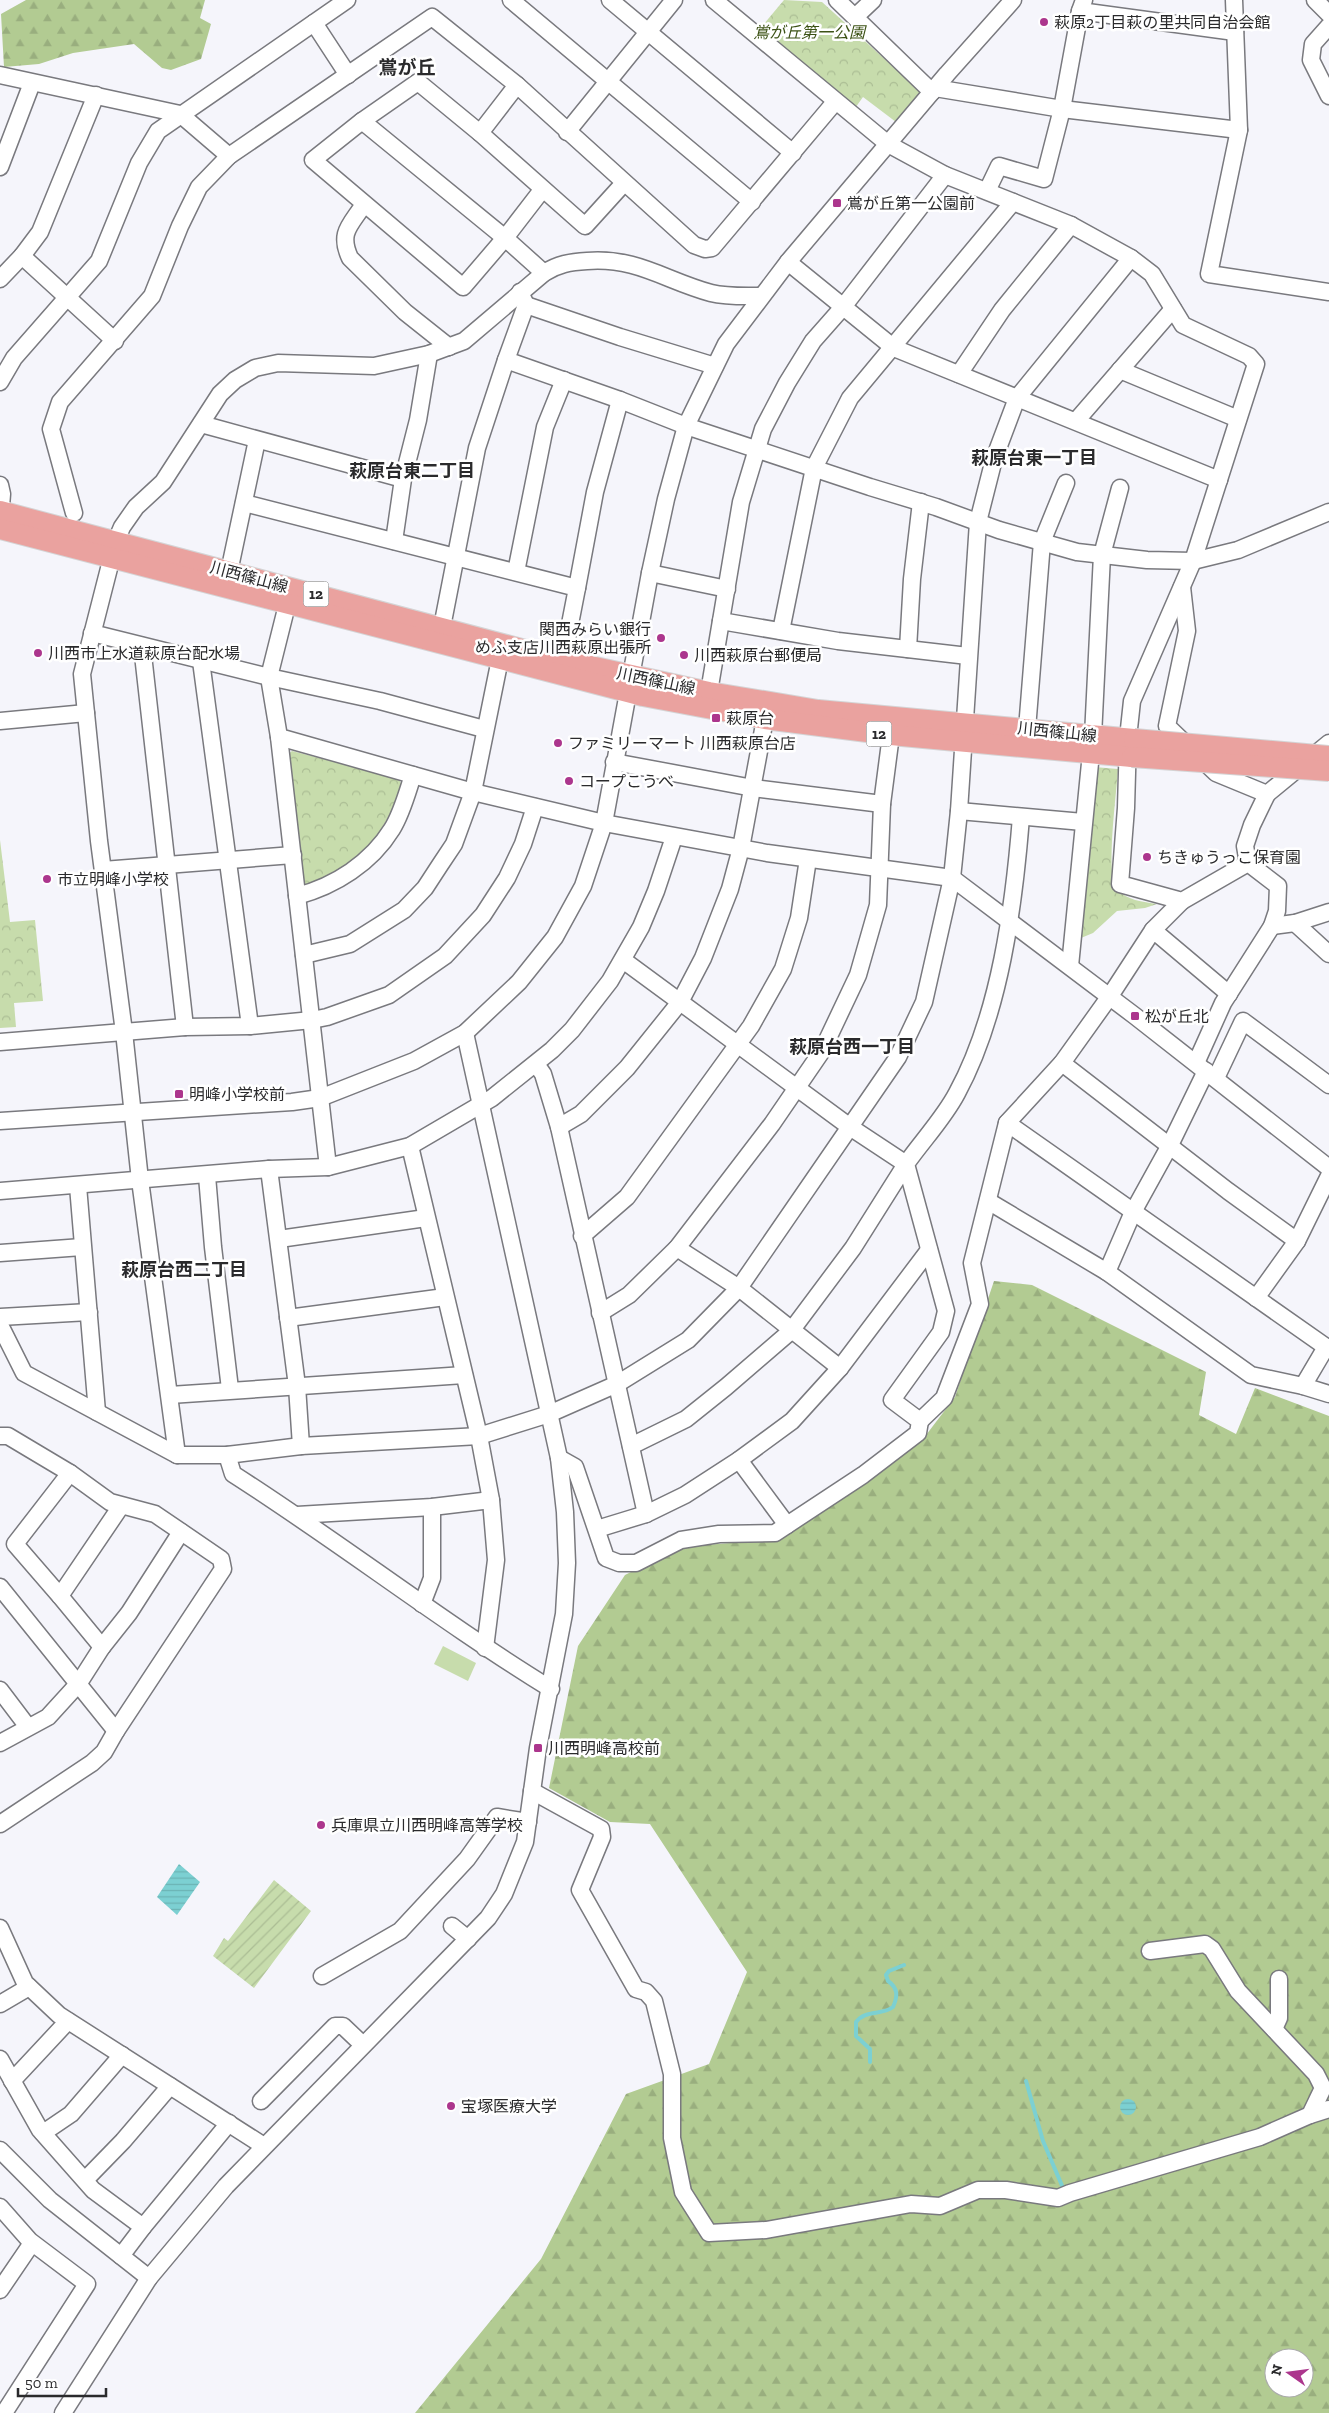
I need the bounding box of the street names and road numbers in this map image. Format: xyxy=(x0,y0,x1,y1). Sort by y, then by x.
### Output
street label: 川西篠山線 xyxy=(208,557,290,597)
road number: 12 xyxy=(304,582,328,606)
street label: 川西篠山線 xyxy=(615,663,697,699)
street label: 川西篠山線 xyxy=(1016,718,1098,746)
road number: 12 xyxy=(866,722,892,746)

